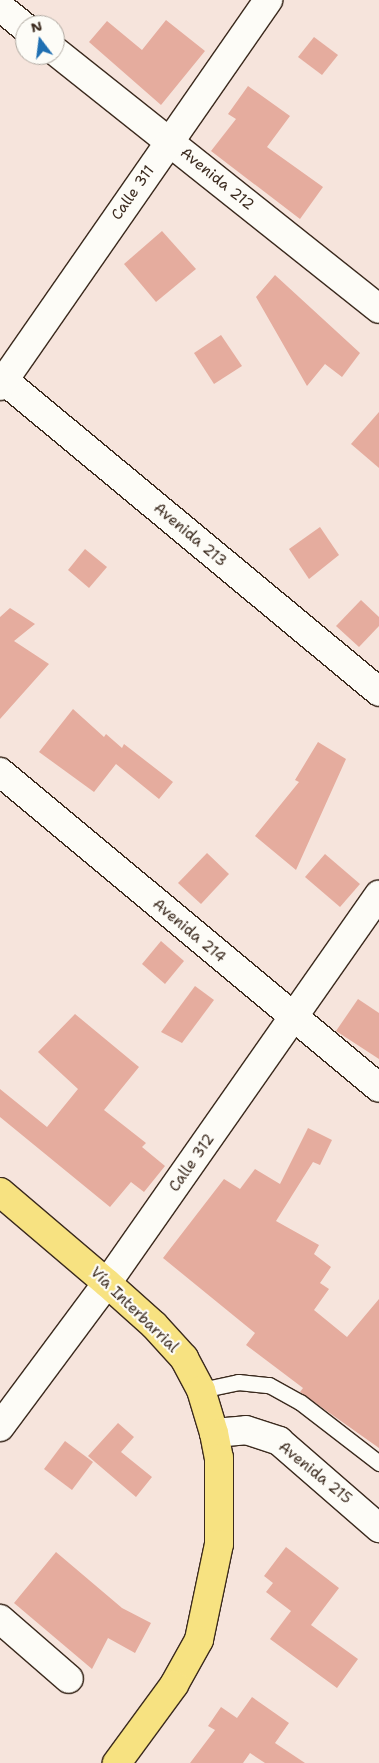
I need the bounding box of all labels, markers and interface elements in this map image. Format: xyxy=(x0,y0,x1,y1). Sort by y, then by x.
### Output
north arrow xyxy=(15,15,65,65)
text: N xyxy=(29,16,44,37)
street label: Avenida 212 xyxy=(177,144,257,214)
street label: Calle 311 xyxy=(108,162,158,224)
street label: Avenida 213 xyxy=(150,499,230,571)
street label: Avenida 214 xyxy=(149,895,229,967)
street label: Calle 312 xyxy=(166,1131,218,1195)
street label: Vía Interbarrial xyxy=(86,1264,182,1356)
street label: Avenida 215 xyxy=(275,1438,355,1508)

